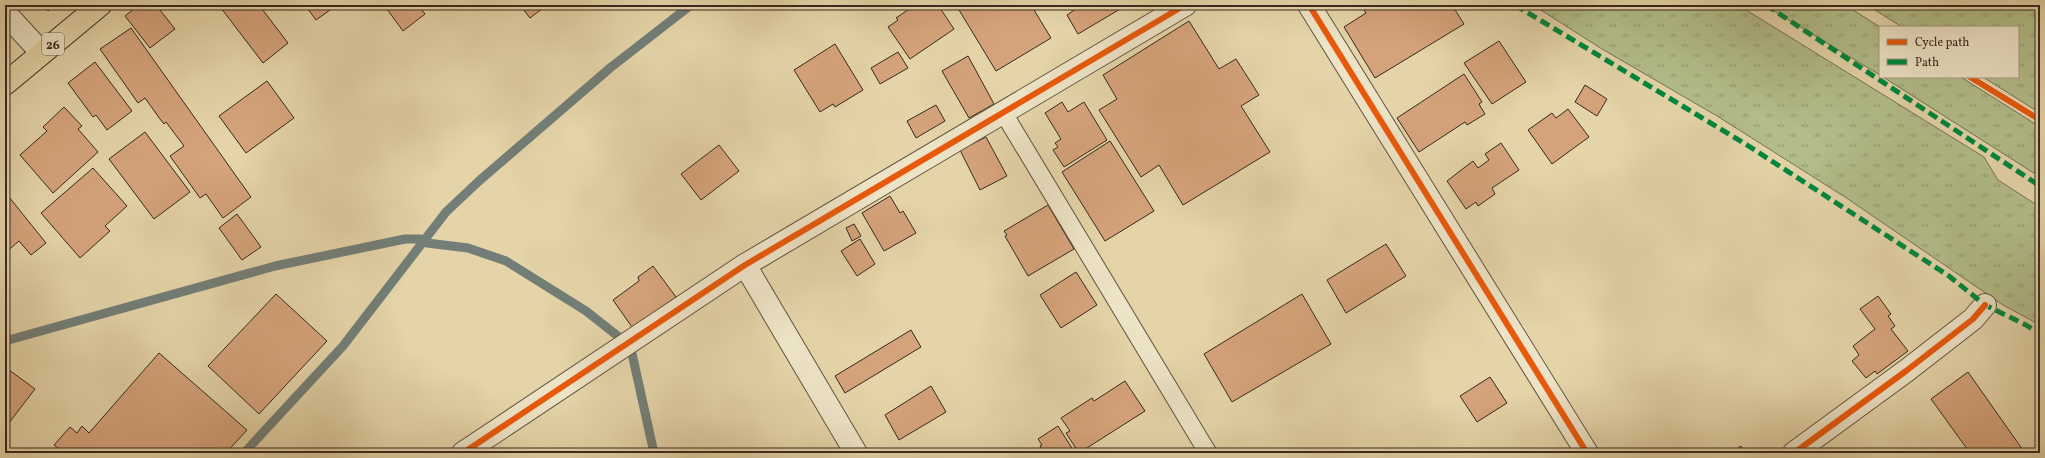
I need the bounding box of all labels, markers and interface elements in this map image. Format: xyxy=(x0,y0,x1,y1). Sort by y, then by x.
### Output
legend xyxy=(1879,26,2019,78)
road number: 26 xyxy=(42,33,64,55)
text: Cycle path xyxy=(1915,35,1970,51)
text: Path xyxy=(1915,55,1939,71)

